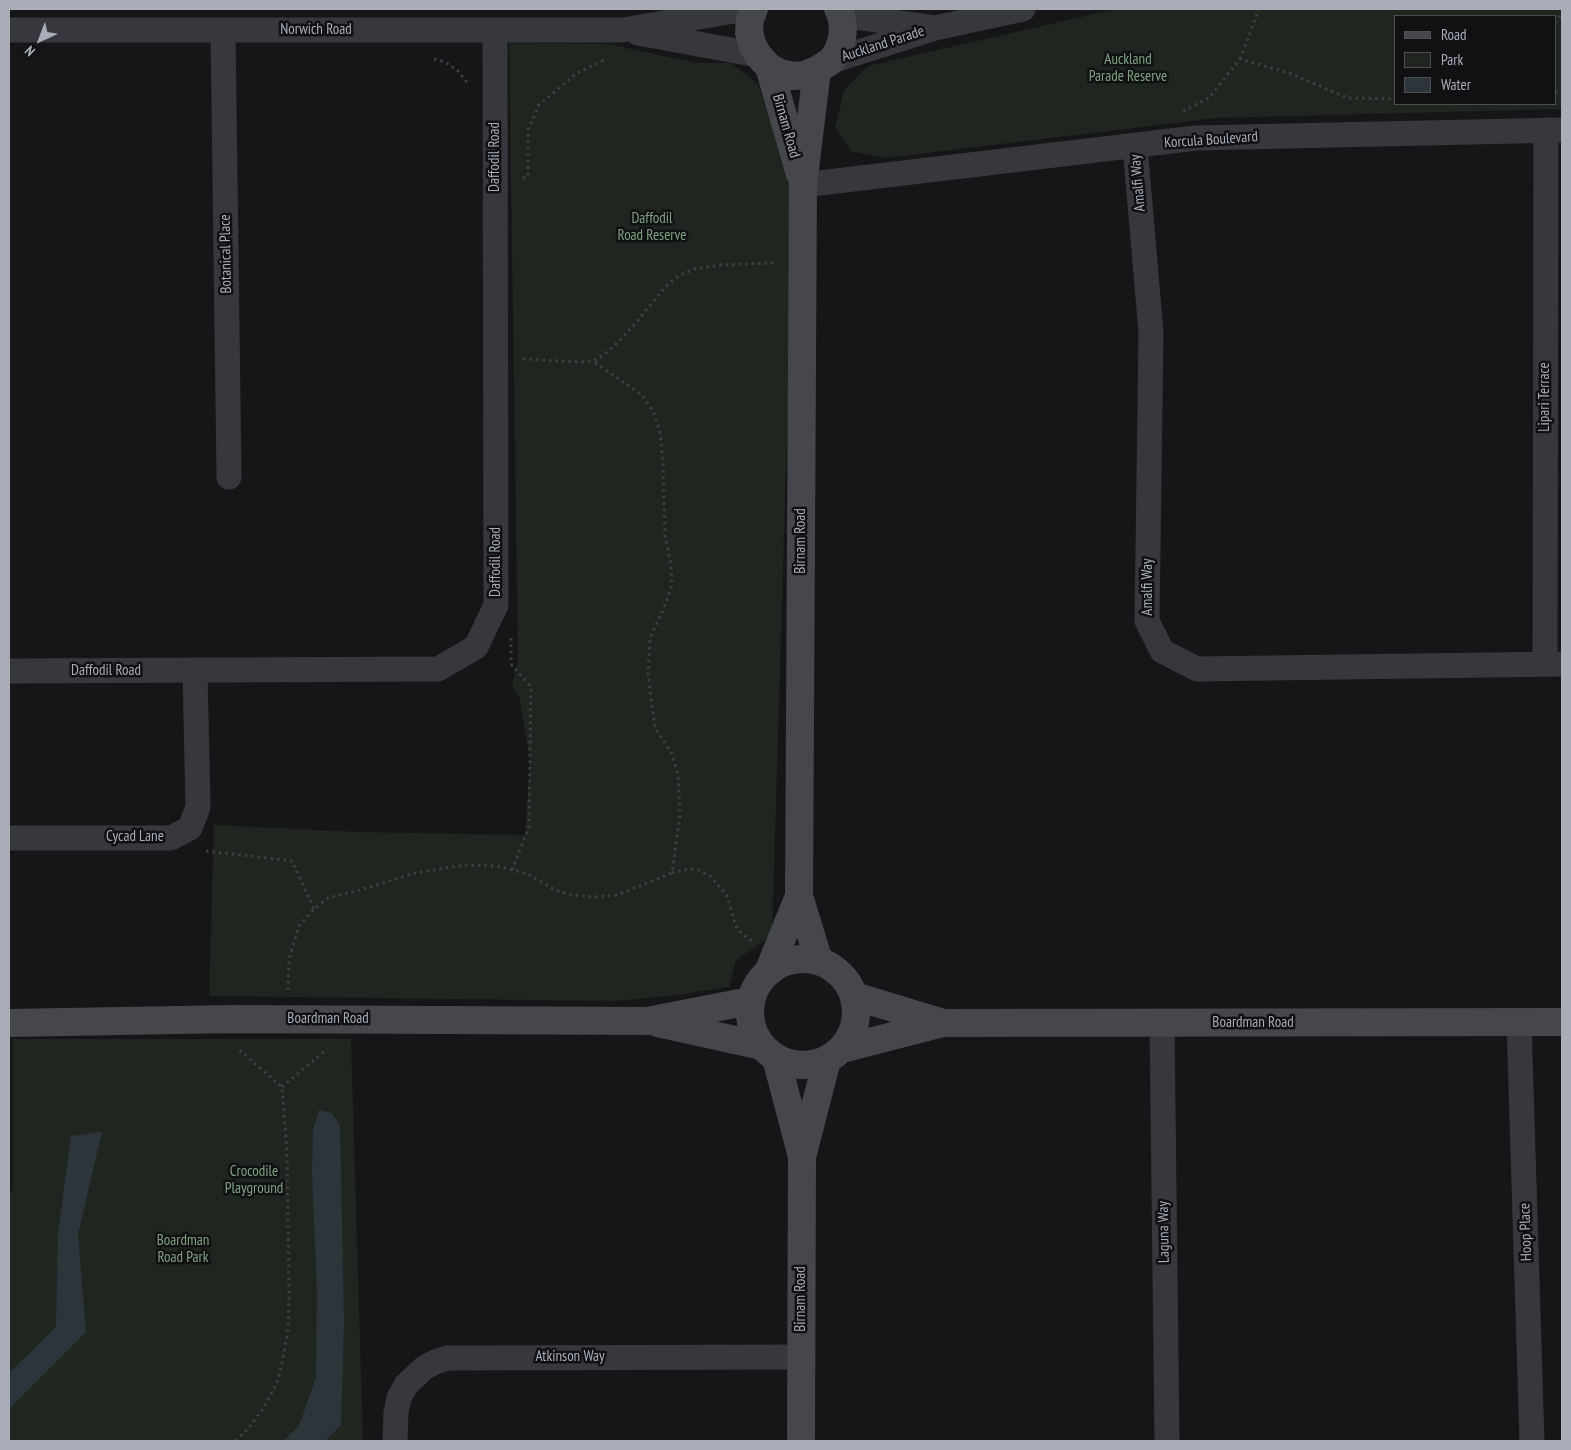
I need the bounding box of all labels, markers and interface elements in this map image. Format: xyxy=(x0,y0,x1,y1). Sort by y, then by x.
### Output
north arrow xyxy=(15,15,65,65)
legend xyxy=(1394,15,1556,105)
street label: Norwich Road xyxy=(280,21,352,39)
street label: Auckland Parade xyxy=(839,22,927,66)
text: Road xyxy=(1441,25,1467,44)
text: N xyxy=(21,42,39,60)
text: Park xyxy=(1441,50,1463,69)
park label: Auckland Parade Reserve xyxy=(1089,51,1167,86)
text: Water xyxy=(1441,75,1471,94)
street label: Birnam Road xyxy=(768,92,804,160)
street label: Daffodil Road xyxy=(486,122,504,192)
street label: Korcula Boulevard xyxy=(1164,128,1258,152)
street label: Amalfi Way xyxy=(1127,154,1149,212)
park label: Daffodil Road Reserve xyxy=(618,210,686,245)
street label: Botanical Place xyxy=(216,214,236,294)
street label: Lipari Terrace xyxy=(1536,362,1554,432)
street label: Birnam Road xyxy=(792,508,810,574)
street label: Daffodil Road xyxy=(487,527,505,597)
street label: Amalfi Way xyxy=(1139,558,1157,616)
street label: Daffodil Road xyxy=(71,662,141,680)
street label: Cycad Lane xyxy=(106,828,164,846)
street label: Boardman Road xyxy=(287,1010,369,1028)
street label: Boardman Road xyxy=(1212,1014,1294,1032)
park label: Crocodile Playground xyxy=(225,1163,283,1198)
street label: Laguna Way xyxy=(1154,1201,1174,1263)
street label: Hoop Place xyxy=(1516,1203,1536,1261)
park label: Boardman Road Park xyxy=(157,1232,209,1267)
street label: Birnam Road xyxy=(792,1266,810,1332)
street label: Atkinson Way xyxy=(535,1348,605,1366)

